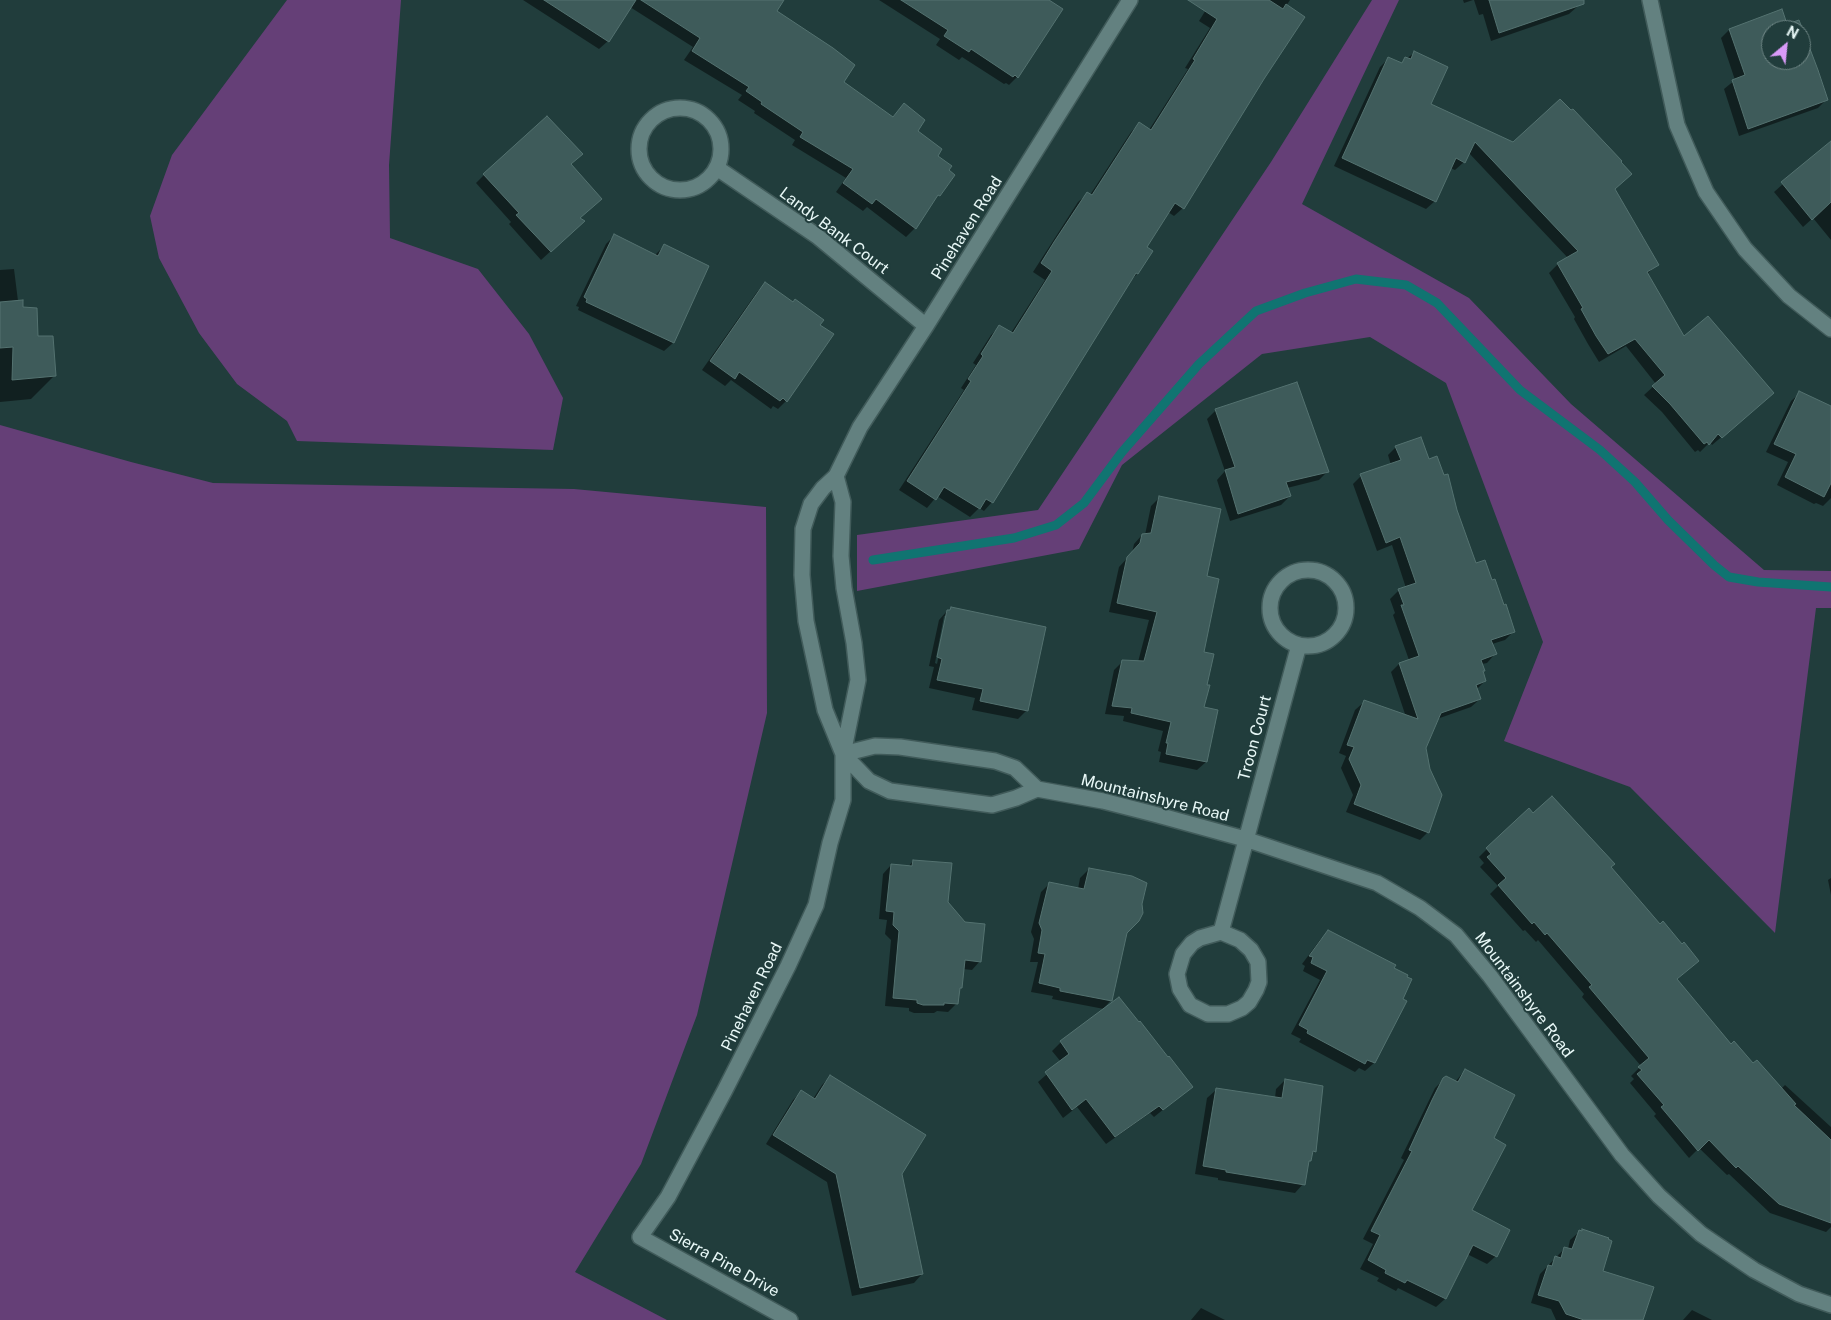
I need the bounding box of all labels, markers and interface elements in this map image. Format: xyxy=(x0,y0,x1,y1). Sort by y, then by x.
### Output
north arrow xyxy=(1761,20,1811,70)
text: N xyxy=(1784,23,1801,42)
street label: Pinehaven Road xyxy=(928,173,1006,283)
street label: Landy Bank Court xyxy=(775,183,893,279)
street label: Troon Court xyxy=(1234,693,1276,783)
street label: Mountainshyre Road xyxy=(1079,770,1231,826)
street label: Mountainshyre Road xyxy=(1471,928,1577,1062)
street label: Pinehaven Road xyxy=(717,940,787,1054)
street label: Sierra Pine Drive xyxy=(665,1225,783,1301)

